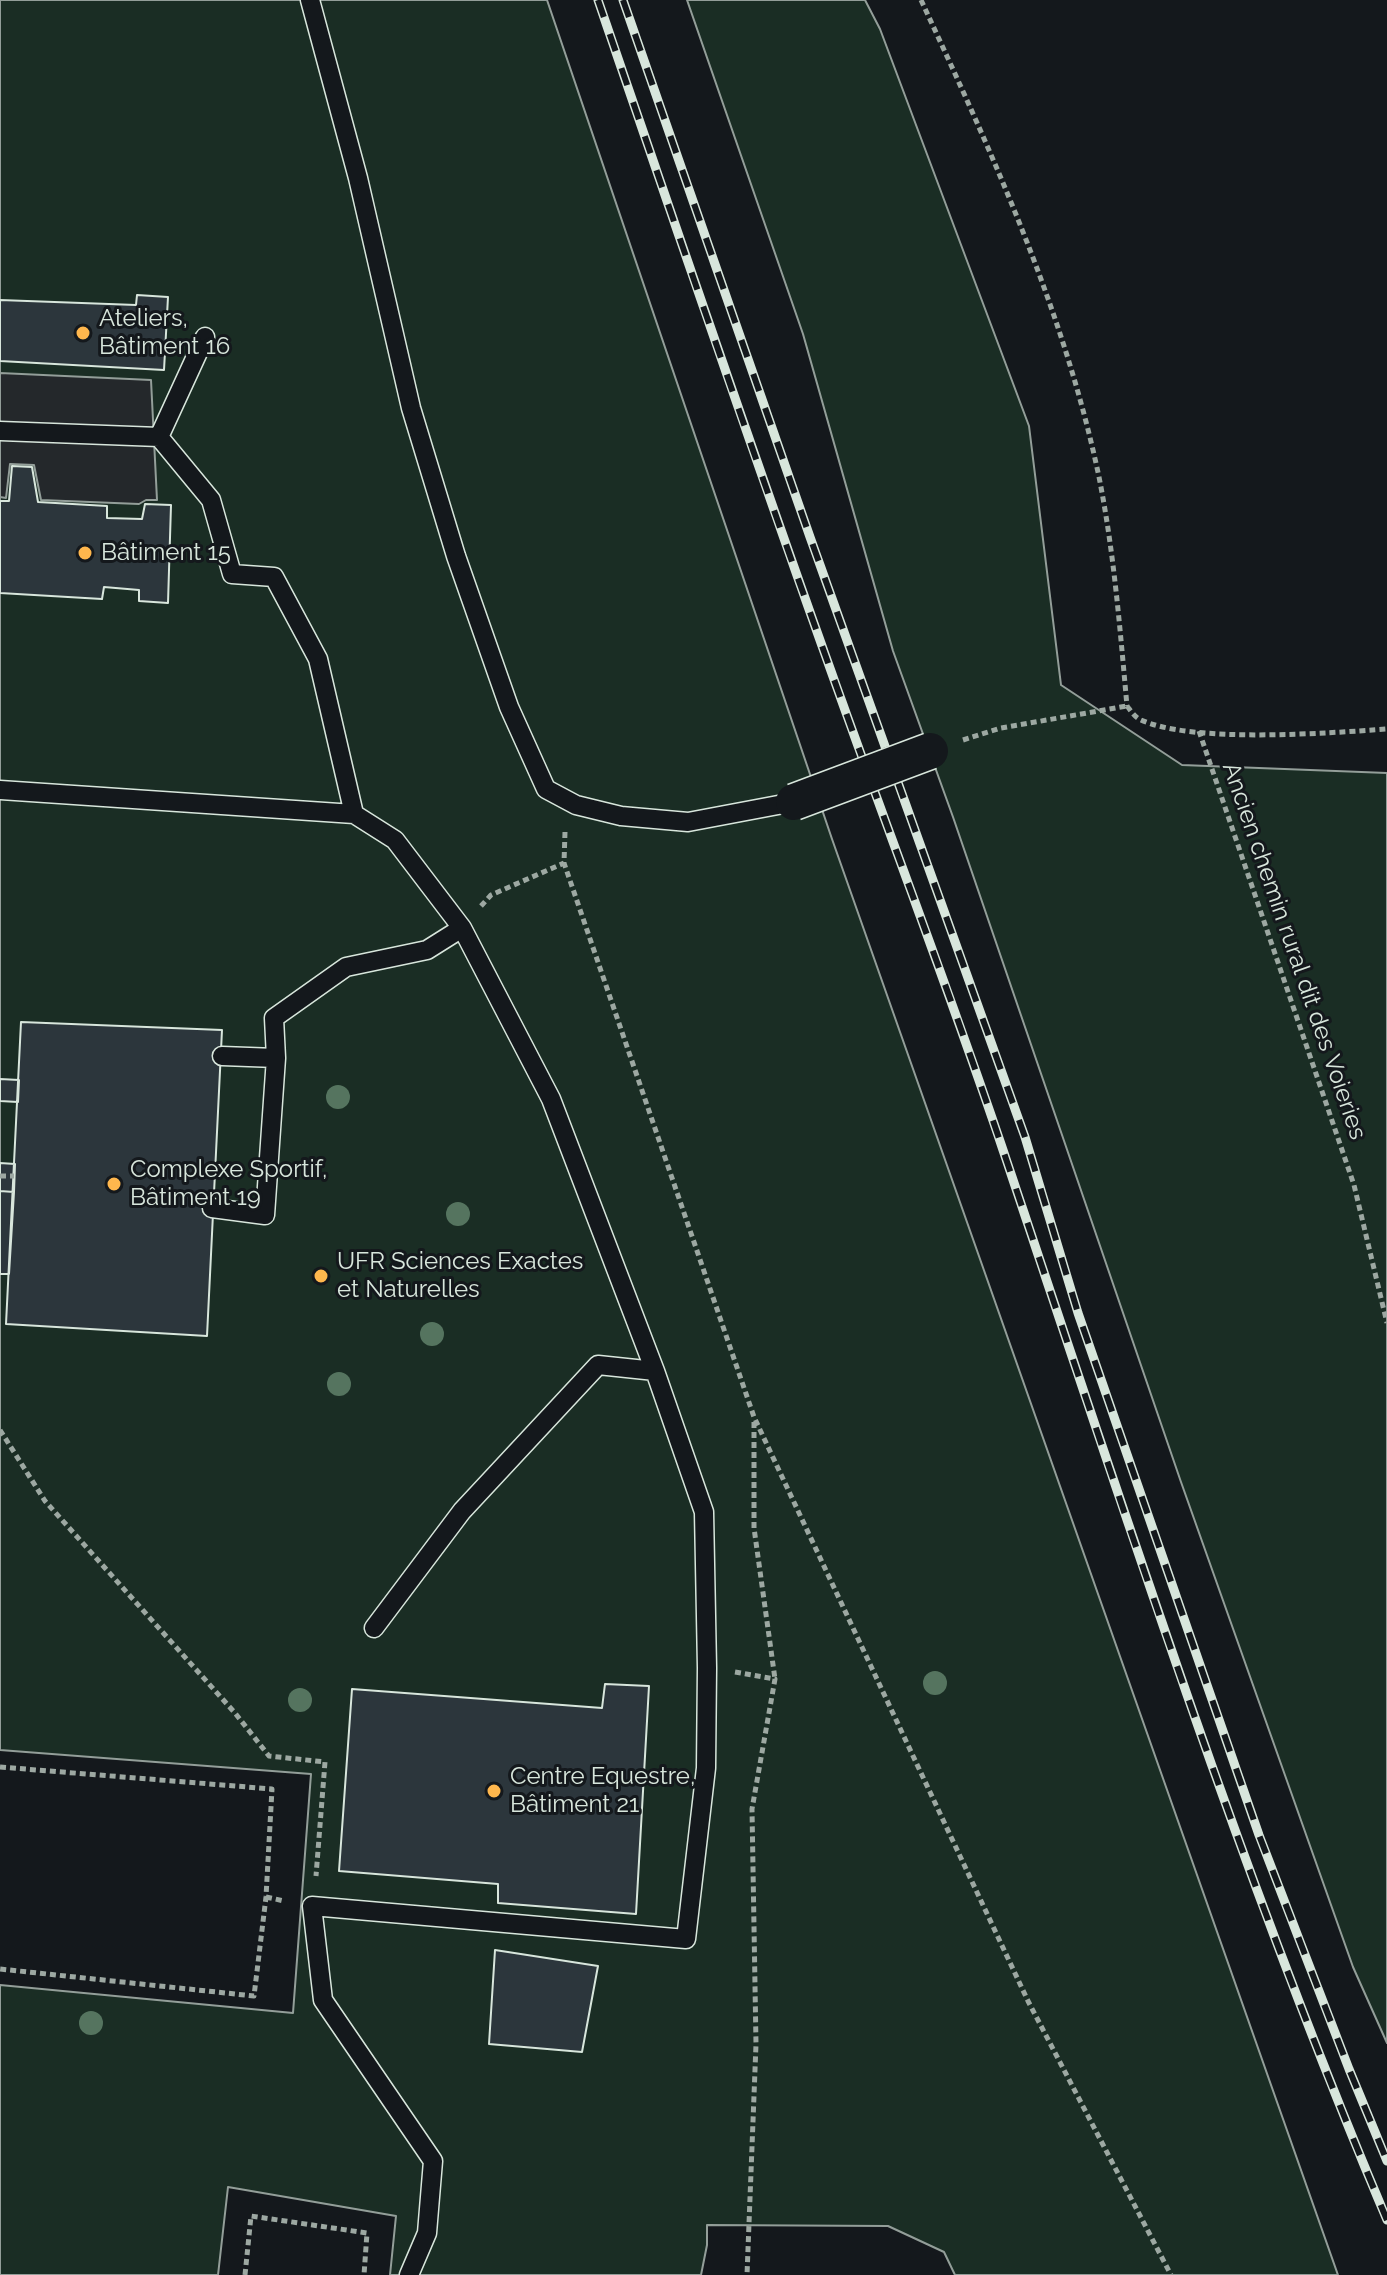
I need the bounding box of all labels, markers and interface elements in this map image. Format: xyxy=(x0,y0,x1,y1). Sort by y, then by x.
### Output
place label: Ateliers, Bâtiment 16 xyxy=(99,305,230,361)
marker: Ateliers, Bâtiment 16 xyxy=(74,324,92,342)
place label: Bâtiment 15 xyxy=(101,539,231,567)
marker: Bâtiment 15 xyxy=(76,544,94,562)
street label: Ancien chemin rural dit des Voieries xyxy=(1216,759,1372,1143)
place label: Complexe Sportif, Bâtiment 19 xyxy=(130,1156,327,1212)
marker: Complexe Sportif, Bâtiment 19 xyxy=(105,1175,123,1193)
place label: UFR Sciences Exactes et Naturelles xyxy=(337,1248,583,1304)
marker: UFR Sciences Exactes et Naturelles xyxy=(312,1267,330,1285)
place label: Centre Equestre, Bâtiment 21 xyxy=(510,1763,695,1819)
marker: Centre Equestre, Bâtiment 21 xyxy=(485,1782,503,1800)

